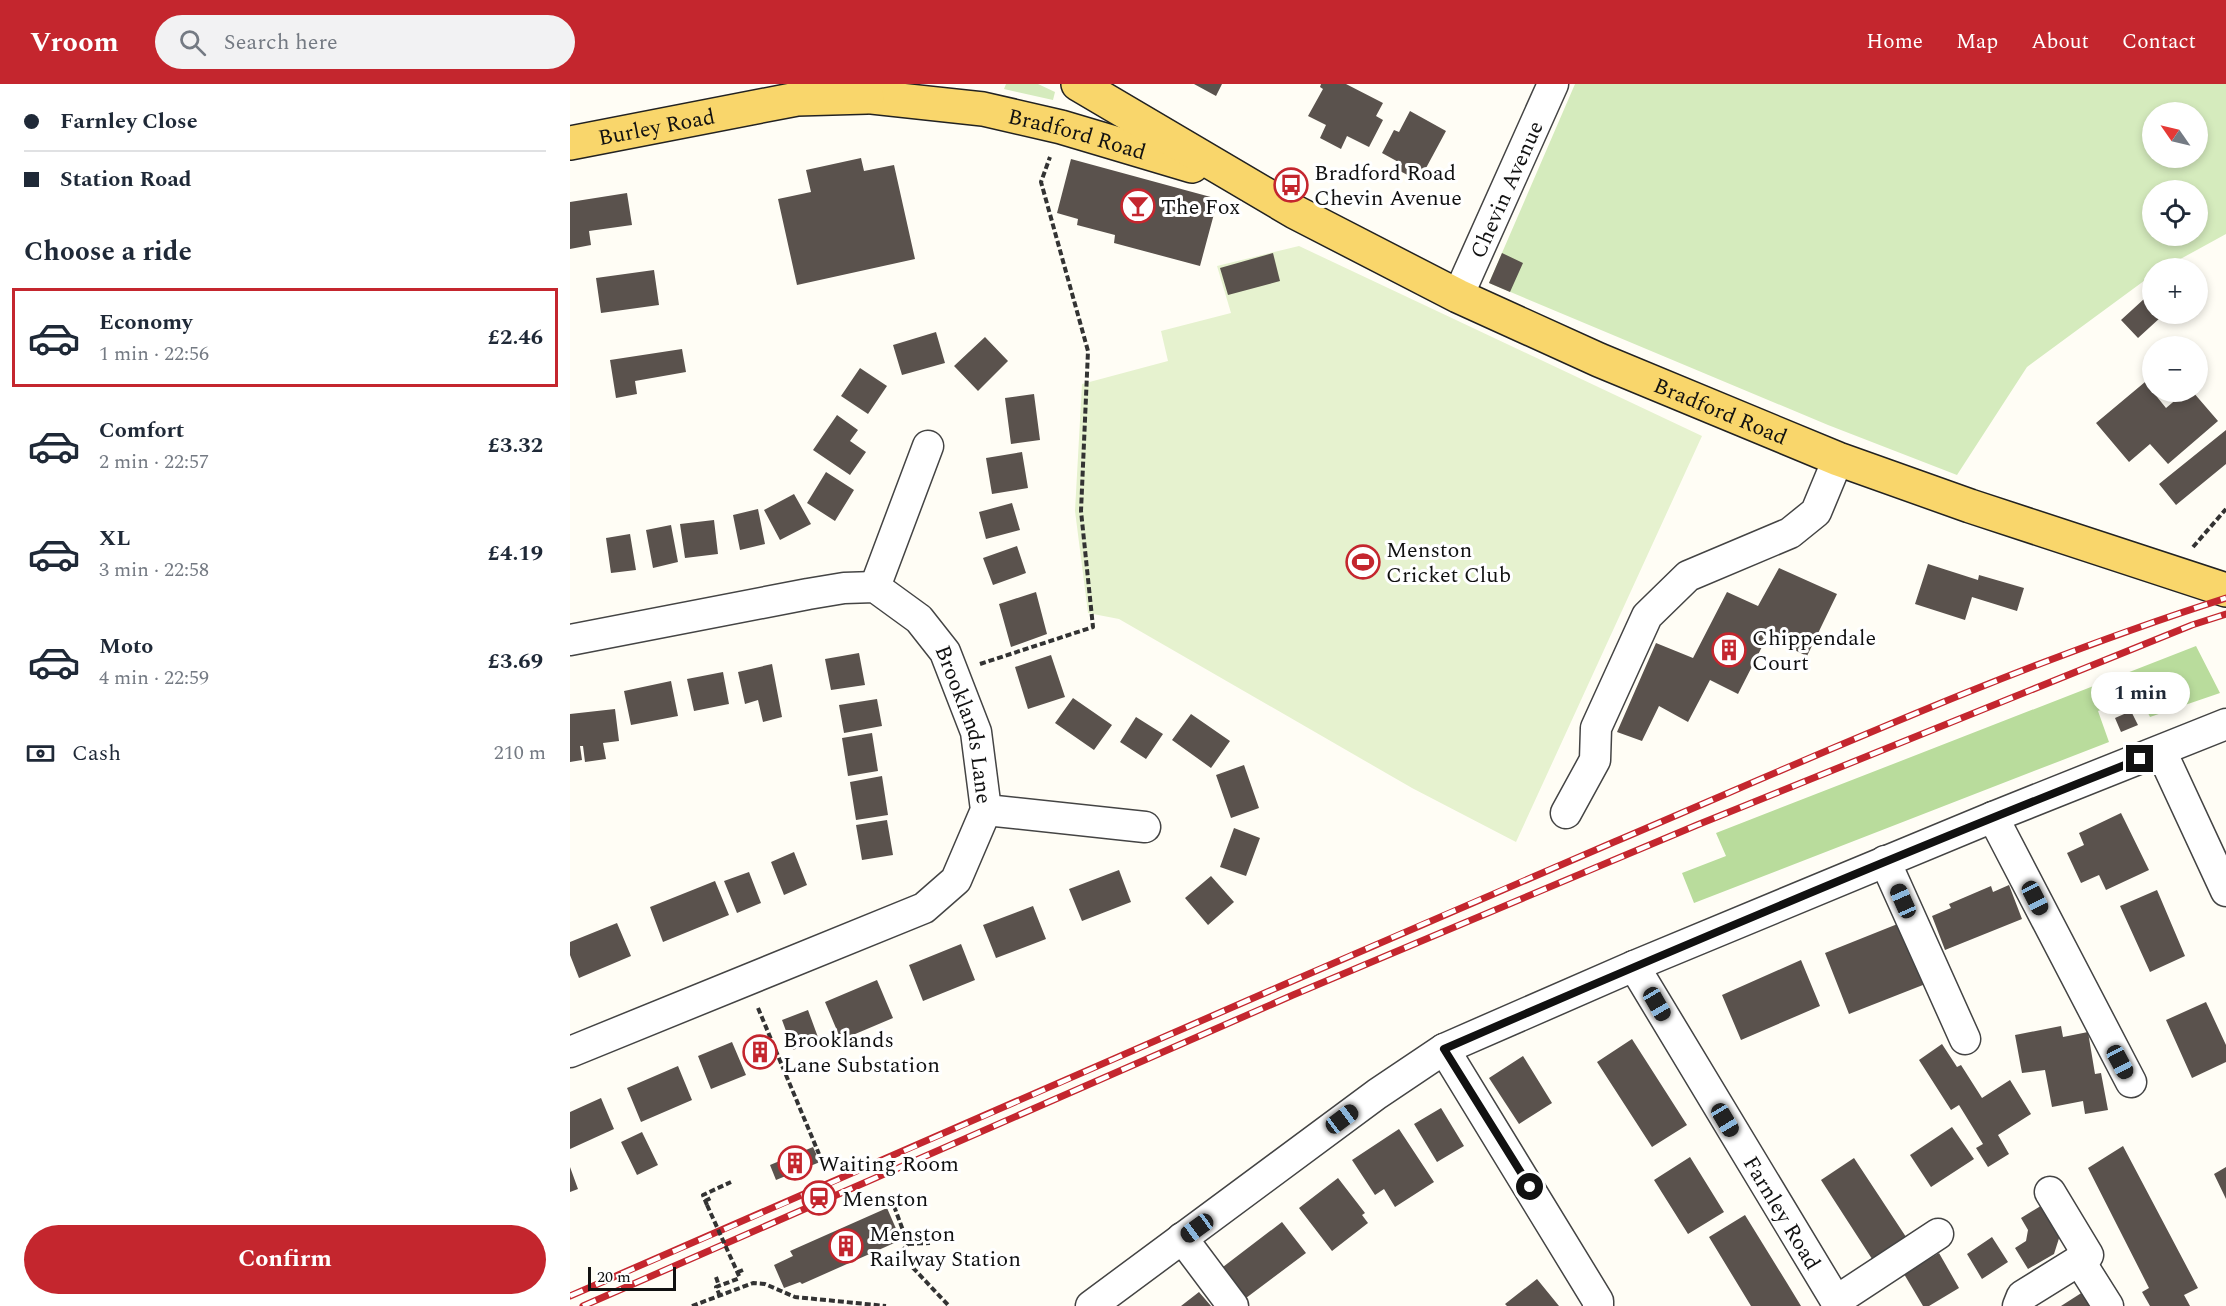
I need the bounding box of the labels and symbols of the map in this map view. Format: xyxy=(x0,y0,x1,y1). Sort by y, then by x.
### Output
street label: Burley Road xyxy=(595,100,718,155)
street label: Bradford Road xyxy=(1004,100,1150,169)
north arrow xyxy=(2142,102,2208,168)
street label: Chevin Avenue xyxy=(1462,116,1553,264)
place label: Bradford Road Chevin Avenue xyxy=(1314,157,1462,215)
bus stop icon: Bradford Road Chevin Avenue xyxy=(1273,167,1309,203)
bar icon: The Fox xyxy=(1120,188,1156,224)
place label: The Fox xyxy=(1161,191,1240,224)
street label: Bradford Road xyxy=(1648,369,1792,454)
place label: Menston Cricket Club xyxy=(1386,534,1511,592)
sports icon: Menston Cricket Club xyxy=(1345,544,1381,580)
place label: Chippendale Court xyxy=(1752,622,1876,680)
building icon: Chippendale Court xyxy=(1711,632,1747,668)
street label: Brooklands Lane xyxy=(926,640,1000,806)
callout: 1 min xyxy=(2090,672,2190,714)
route end xyxy=(2126,745,2153,772)
car xyxy=(2019,878,2051,918)
car xyxy=(1887,881,1919,921)
car xyxy=(1640,984,1674,1024)
place label: Brooklands Lane Substation xyxy=(783,1024,940,1082)
building icon: Brooklands Lane Substation xyxy=(742,1034,778,1070)
car xyxy=(2104,1042,2136,1082)
car xyxy=(1708,1100,1742,1140)
car xyxy=(1322,1101,1362,1137)
building icon: Waiting Room xyxy=(777,1145,813,1181)
place label: Waiting Room xyxy=(818,1148,959,1181)
street label: Farnley Road xyxy=(1734,1150,1829,1277)
route start xyxy=(1516,1173,1543,1200)
station icon: Menston xyxy=(801,1180,837,1216)
place label: Menston xyxy=(842,1183,928,1216)
car xyxy=(1177,1210,1217,1246)
place label: Menston Railway Station xyxy=(869,1218,1021,1276)
building icon: Menston Railway Station xyxy=(828,1228,864,1264)
scale bar xyxy=(588,1264,676,1292)

